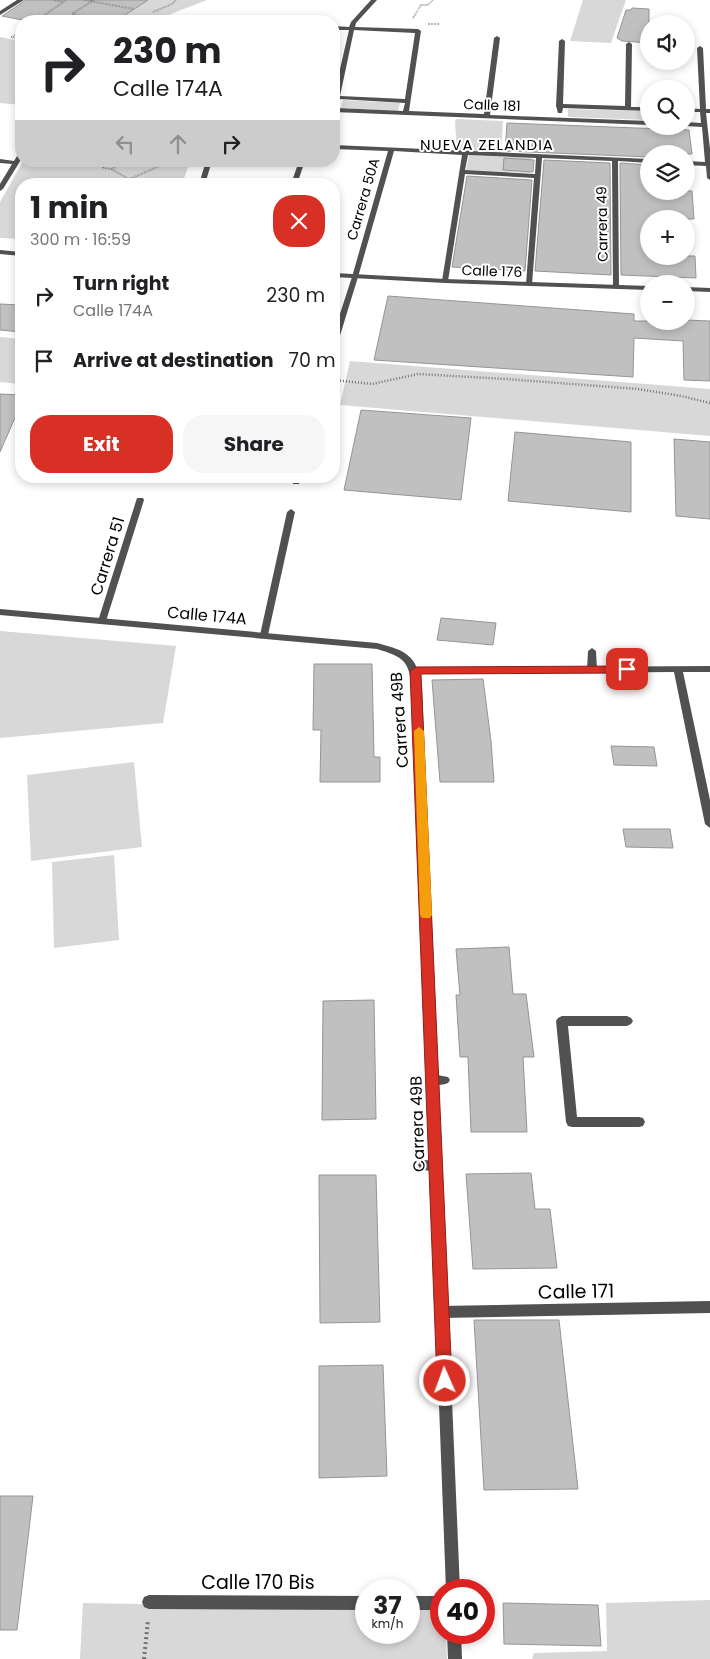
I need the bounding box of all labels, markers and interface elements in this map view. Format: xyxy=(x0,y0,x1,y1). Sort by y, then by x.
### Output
map controls xyxy=(640,15,695,330)
button: sound xyxy=(640,15,695,70)
text: 230 m xyxy=(113,26,221,75)
icon: right xyxy=(30,35,95,100)
text: Calle 174A xyxy=(113,73,223,104)
button: search xyxy=(640,80,695,135)
street label: Calle 181 xyxy=(463,94,521,116)
icon: left xyxy=(111,130,139,158)
icon: ahead xyxy=(164,130,192,158)
icon: right xyxy=(217,130,245,158)
district label: NUEVA ZELANDIA xyxy=(420,134,554,155)
button: layers xyxy=(640,145,695,200)
street label: Carrera 50A xyxy=(342,155,384,243)
text: 1 min xyxy=(30,186,108,229)
street label: Carrera 49 xyxy=(591,186,613,262)
button: close xyxy=(273,195,325,247)
button: + xyxy=(640,210,695,265)
text: 300 m · 16:59 xyxy=(30,228,131,251)
street label: Calle 176 xyxy=(461,260,523,282)
text: Turn right xyxy=(73,270,169,297)
button: − xyxy=(640,275,695,330)
icon: right xyxy=(30,282,58,310)
text: 230 m xyxy=(266,282,325,309)
text: Calle 174A xyxy=(73,299,153,322)
icon: arrive xyxy=(30,347,58,375)
text: Arrive at destination xyxy=(73,347,274,374)
text: 70 m xyxy=(289,347,336,374)
button: Exit xyxy=(30,415,173,473)
button: Share xyxy=(183,415,325,473)
street label: Carrera 51 xyxy=(85,514,130,598)
street label: Calle 174A xyxy=(166,601,248,630)
pin xyxy=(606,648,648,690)
icon: arrive xyxy=(613,655,641,683)
street label: Carrera 49B xyxy=(385,671,414,769)
street label: Carrera 49B xyxy=(404,1075,431,1172)
street label: Calle 171 xyxy=(538,1277,614,1306)
position arrow xyxy=(418,1354,470,1406)
street label: Calle 170 Bis xyxy=(201,1569,315,1596)
speed limit sign: 40 xyxy=(430,1579,495,1644)
text: 37 xyxy=(373,1588,402,1623)
text: km/h xyxy=(372,1615,403,1632)

